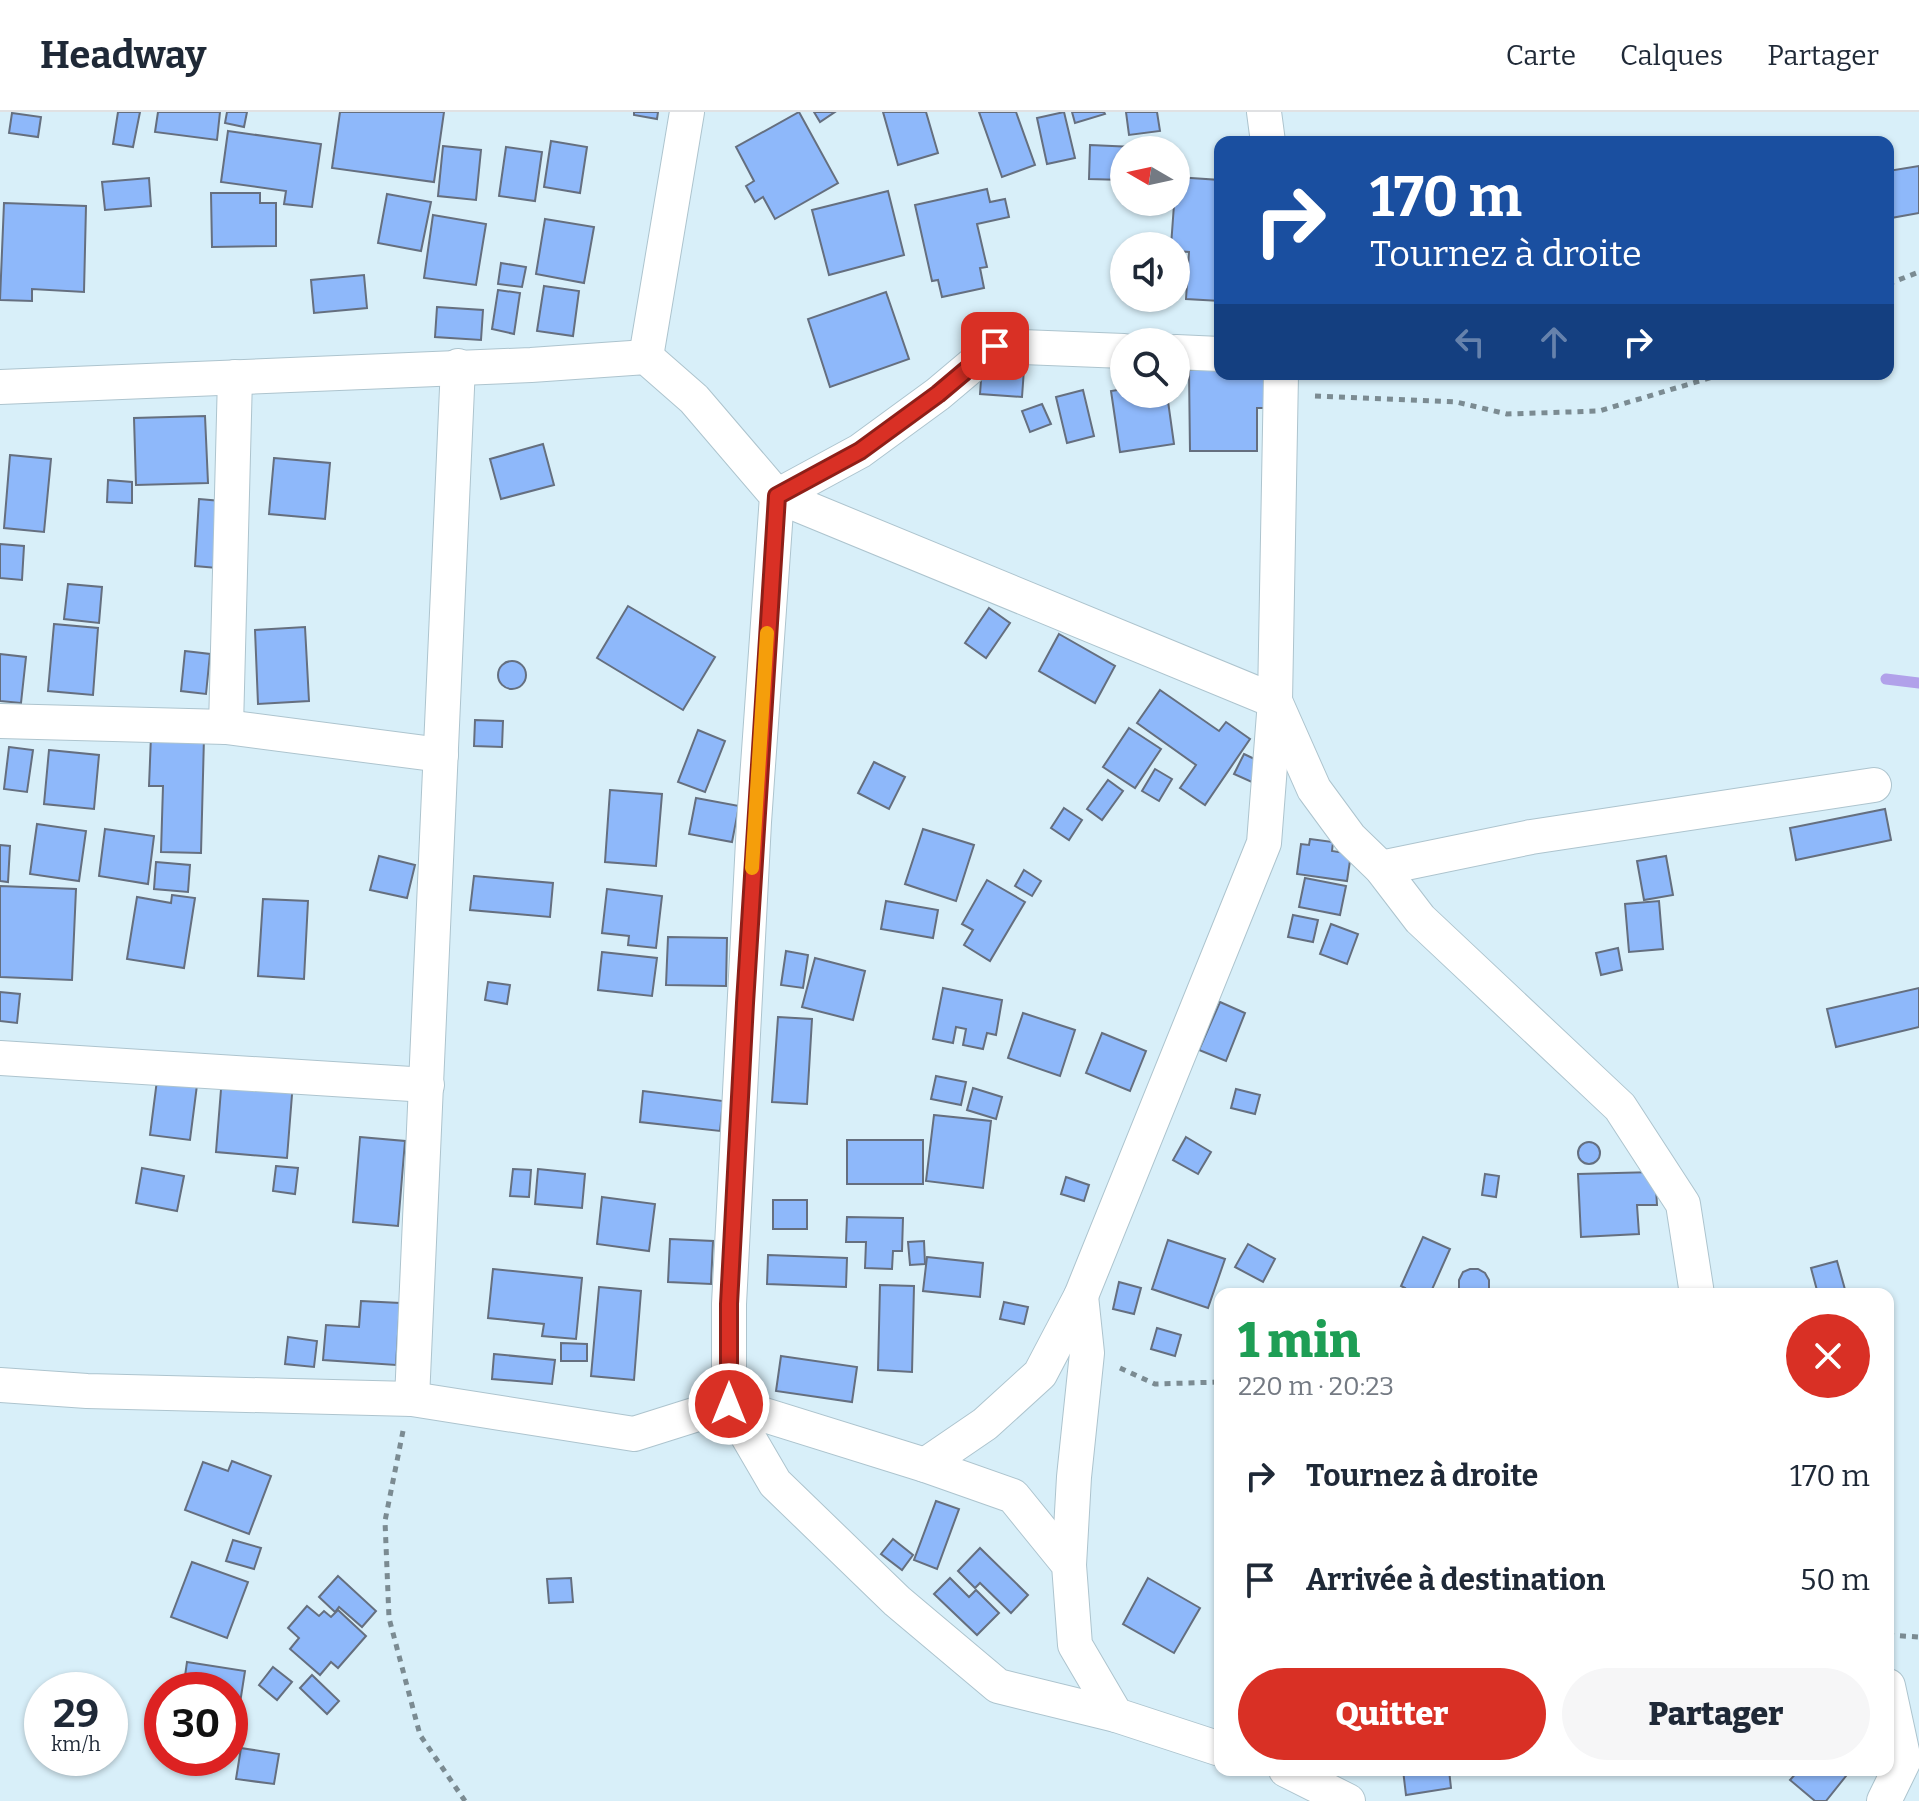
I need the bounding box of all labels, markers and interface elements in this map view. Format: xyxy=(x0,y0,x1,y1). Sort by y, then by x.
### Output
text: Headway xyxy=(40,32,206,78)
text: Carte xyxy=(1506,39,1576,72)
text: Calques xyxy=(1620,39,1723,72)
text: Partager xyxy=(1767,39,1879,72)
north arrow xyxy=(1110,136,1190,216)
map controls xyxy=(1110,136,1190,408)
text: 170 m xyxy=(1370,164,1522,231)
icon: right xyxy=(1238,168,1342,272)
button: sound xyxy=(1110,232,1190,312)
text: Tournez à droite xyxy=(1370,232,1642,276)
pin xyxy=(961,312,1029,380)
icon: left xyxy=(1448,320,1492,364)
icon: ahead xyxy=(1532,320,1576,364)
icon: right xyxy=(1616,320,1660,364)
icon: arrive xyxy=(973,324,1017,368)
button: search xyxy=(1110,328,1190,408)
text: 1 min xyxy=(1238,1312,1360,1370)
button: close xyxy=(1786,1314,1870,1398)
position arrow xyxy=(687,1362,771,1446)
text: 220 m · 20:23 xyxy=(1238,1371,1394,1402)
icon: right xyxy=(1238,1454,1282,1498)
text: Tournez à droite xyxy=(1306,1458,1538,1494)
text: 170 m xyxy=(1790,1458,1870,1494)
icon: arrive xyxy=(1238,1558,1282,1602)
text: Arrivée à destination xyxy=(1306,1562,1605,1598)
text: 50 m xyxy=(1800,1562,1870,1598)
button: Quitter xyxy=(1238,1668,1546,1760)
button: Partager xyxy=(1562,1668,1870,1760)
speed limit sign: 30 xyxy=(144,1672,248,1776)
text: 29 xyxy=(53,1690,99,1738)
text: km/h xyxy=(51,1732,101,1756)

